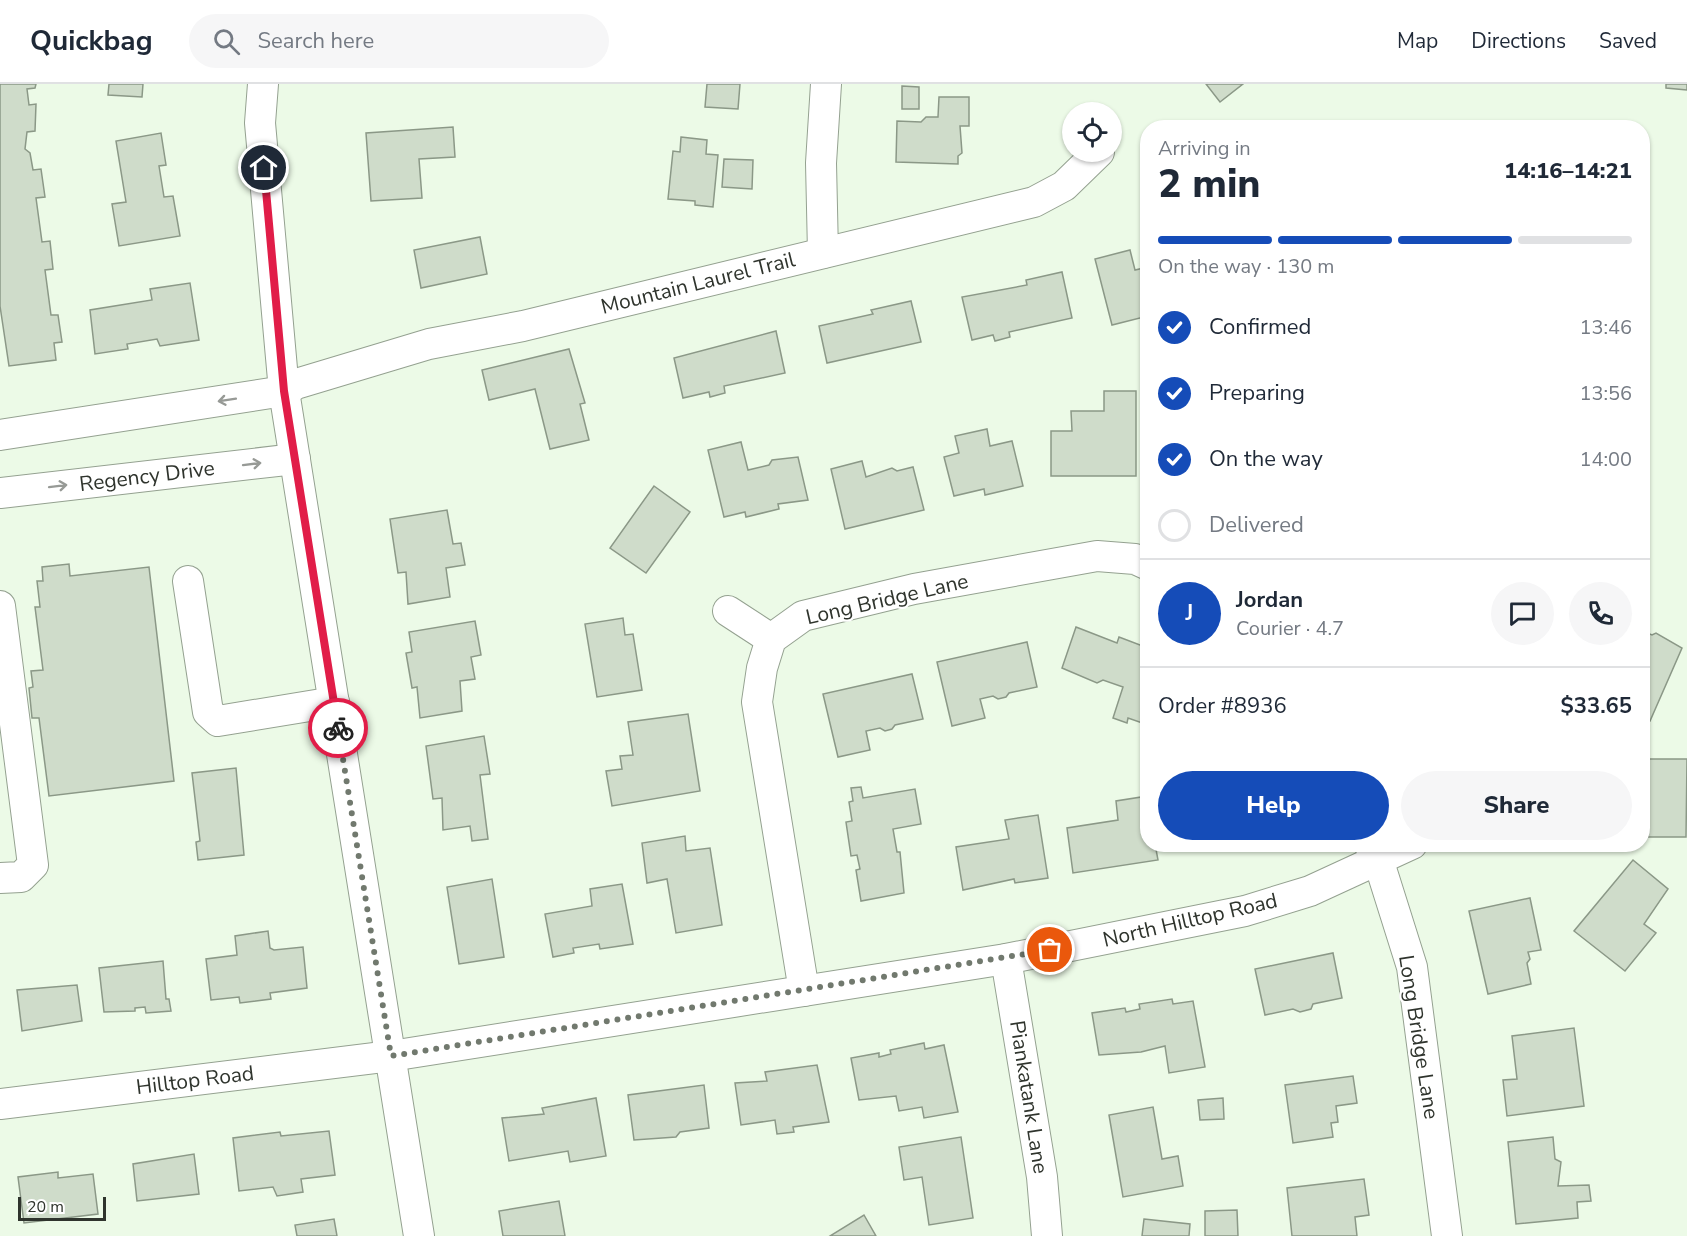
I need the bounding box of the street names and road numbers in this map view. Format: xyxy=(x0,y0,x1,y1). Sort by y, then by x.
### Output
street label: Mountain Laurel Trail xyxy=(598,245,799,321)
street label: Regency Drive xyxy=(78,454,216,498)
street label: Long Bridge Lane xyxy=(803,567,971,631)
street label: North Hilltop Road xyxy=(1100,886,1280,954)
street label: Long Bridge Lane xyxy=(1392,953,1446,1121)
street label: Piankatank Lane xyxy=(1003,1018,1055,1176)
street label: Hilltop Road xyxy=(134,1059,256,1101)

